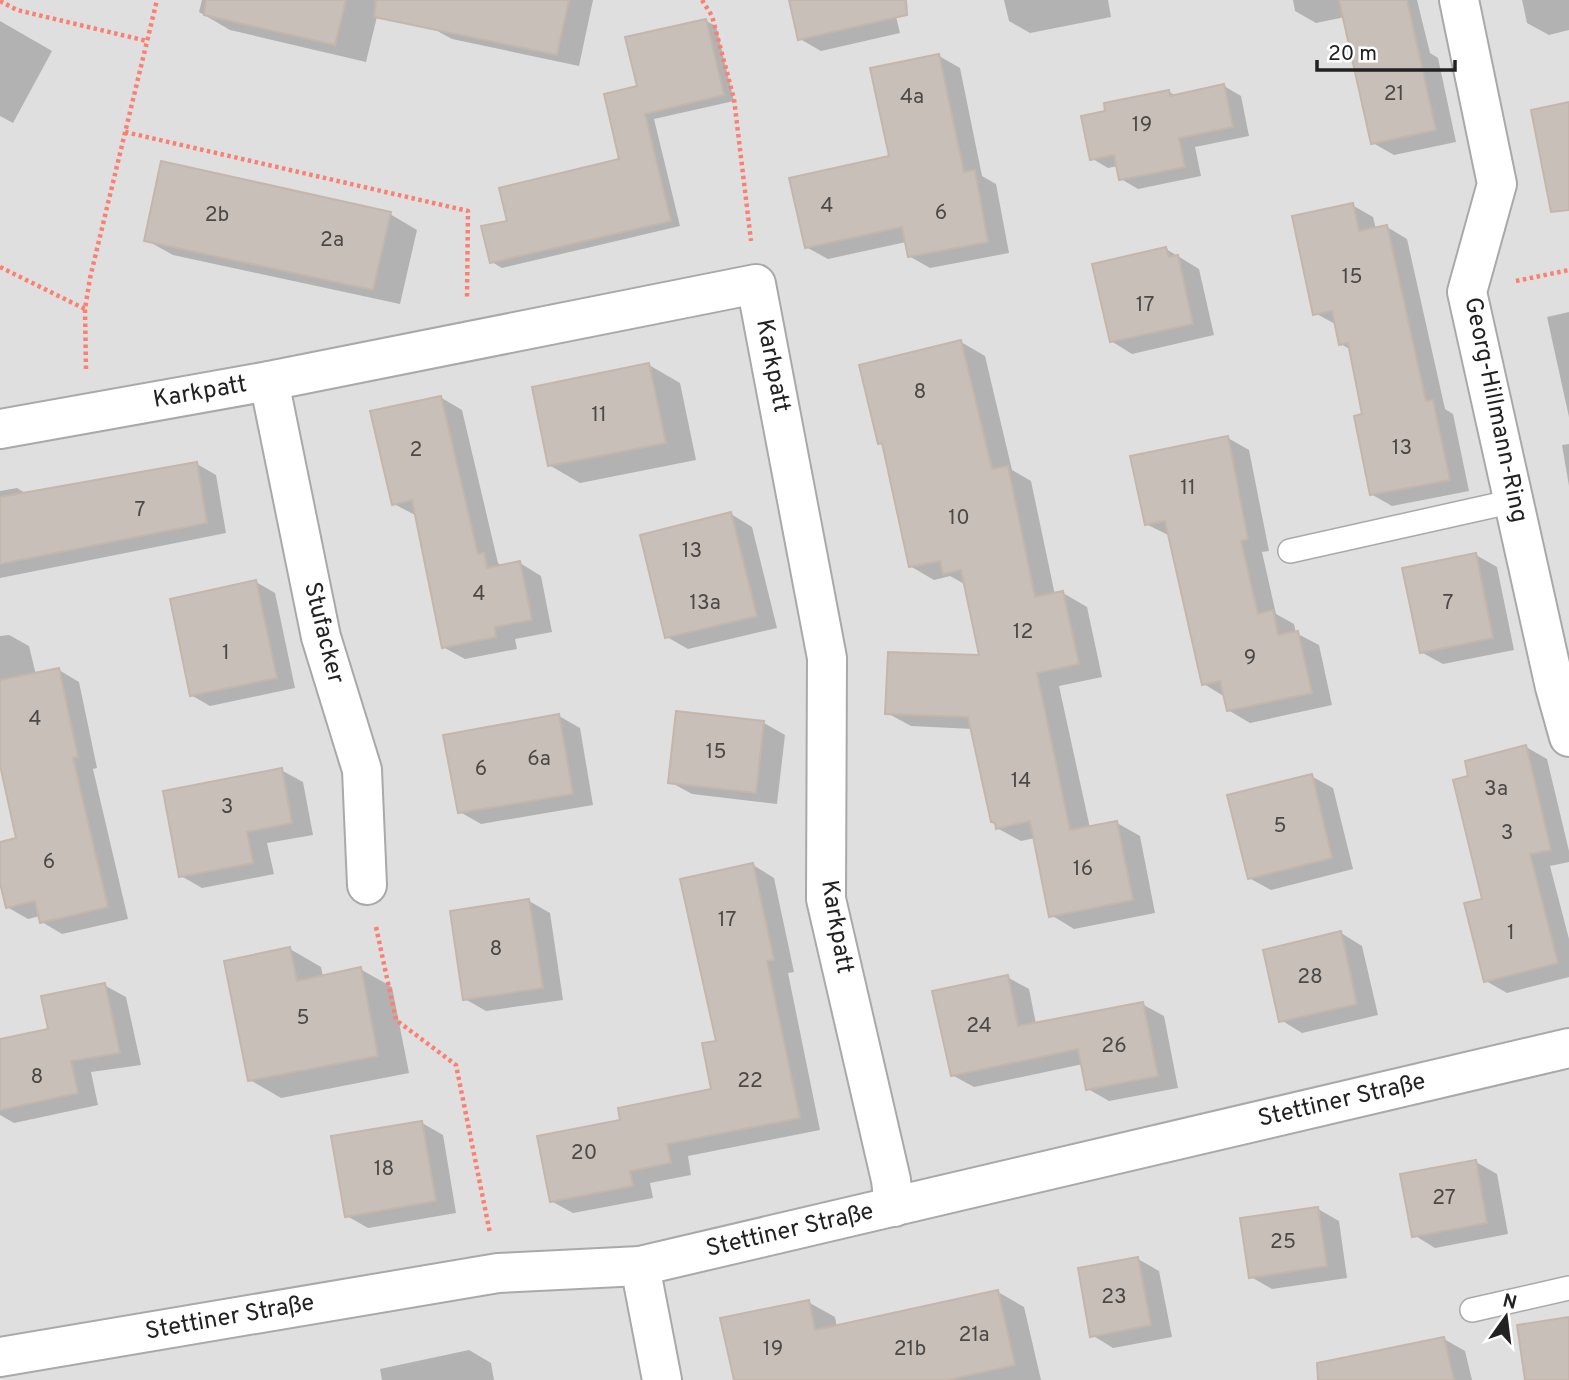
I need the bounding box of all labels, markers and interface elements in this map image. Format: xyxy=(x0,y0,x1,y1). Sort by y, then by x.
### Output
scale bar xyxy=(1317,28,1455,72)
text: 20 m xyxy=(1328,41,1377,68)
house number: 21 xyxy=(1384,81,1404,108)
house number: 4a xyxy=(900,84,924,111)
house number: 19 xyxy=(1132,112,1152,139)
house number: 4 xyxy=(820,193,834,220)
house number: 6 xyxy=(935,200,947,227)
house number: 2b xyxy=(205,202,229,229)
house number: 2a xyxy=(320,227,344,254)
house number: 15 xyxy=(1342,264,1362,291)
house number: 17 xyxy=(1136,292,1154,319)
street label: Georg-Hillmann-Ring xyxy=(1456,295,1534,525)
street label: Karkpatt xyxy=(748,317,796,415)
street label: Karkpatt xyxy=(151,370,249,416)
house number: 8 xyxy=(914,379,926,406)
house number: 11 xyxy=(591,402,607,429)
house number: 13 xyxy=(1392,435,1412,462)
house number: 2 xyxy=(410,437,422,464)
house number: 11 xyxy=(1180,475,1196,502)
house number: 7 xyxy=(135,497,146,524)
house number: 10 xyxy=(948,505,970,532)
house number: 13 xyxy=(682,538,702,565)
street label: Stufacker xyxy=(296,579,350,687)
house number: 4 xyxy=(472,581,486,608)
house number: 13a xyxy=(689,590,721,617)
house number: 7 xyxy=(1443,590,1454,617)
house number: 12 xyxy=(1013,619,1033,646)
house number: 1 xyxy=(222,640,230,667)
house number: 9 xyxy=(1244,645,1256,672)
house number: 4 xyxy=(28,706,42,733)
house number: 15 xyxy=(706,739,726,766)
house number: 6a xyxy=(527,746,551,773)
house number: 6 xyxy=(475,756,487,783)
house number: 14 xyxy=(1011,768,1031,795)
house number: 3a xyxy=(1484,776,1508,803)
house number: 3 xyxy=(221,794,233,821)
house number: 5 xyxy=(1273,813,1287,840)
house number: 3 xyxy=(1501,820,1513,847)
house number: 6 xyxy=(43,849,55,876)
house number: 16 xyxy=(1073,856,1093,883)
street label: Karkpatt xyxy=(813,878,859,976)
house number: 17 xyxy=(718,907,736,934)
house number: 1 xyxy=(1507,920,1515,947)
house number: 8 xyxy=(490,936,502,963)
house number: 28 xyxy=(1297,964,1323,991)
house number: 5 xyxy=(296,1005,310,1032)
house number: 24 xyxy=(966,1013,992,1040)
house number: 26 xyxy=(1101,1033,1127,1060)
house number: 8 xyxy=(31,1064,43,1091)
street label: Stettiner Straße xyxy=(1255,1067,1429,1135)
house number: 22 xyxy=(737,1068,763,1095)
house number: 20 xyxy=(571,1140,597,1167)
house number: 18 xyxy=(374,1156,394,1183)
house number: 27 xyxy=(1432,1185,1456,1212)
street label: Stettiner Straße xyxy=(703,1197,877,1265)
house number: 25 xyxy=(1270,1229,1296,1256)
north arrow xyxy=(1471,1282,1541,1352)
house number: 23 xyxy=(1101,1284,1127,1311)
street label: Stettiner Straße xyxy=(143,1288,317,1348)
text: N xyxy=(1500,1289,1519,1316)
house number: 21a xyxy=(958,1322,990,1349)
house number: 19 xyxy=(763,1336,783,1363)
house number: 21b xyxy=(894,1336,926,1363)

